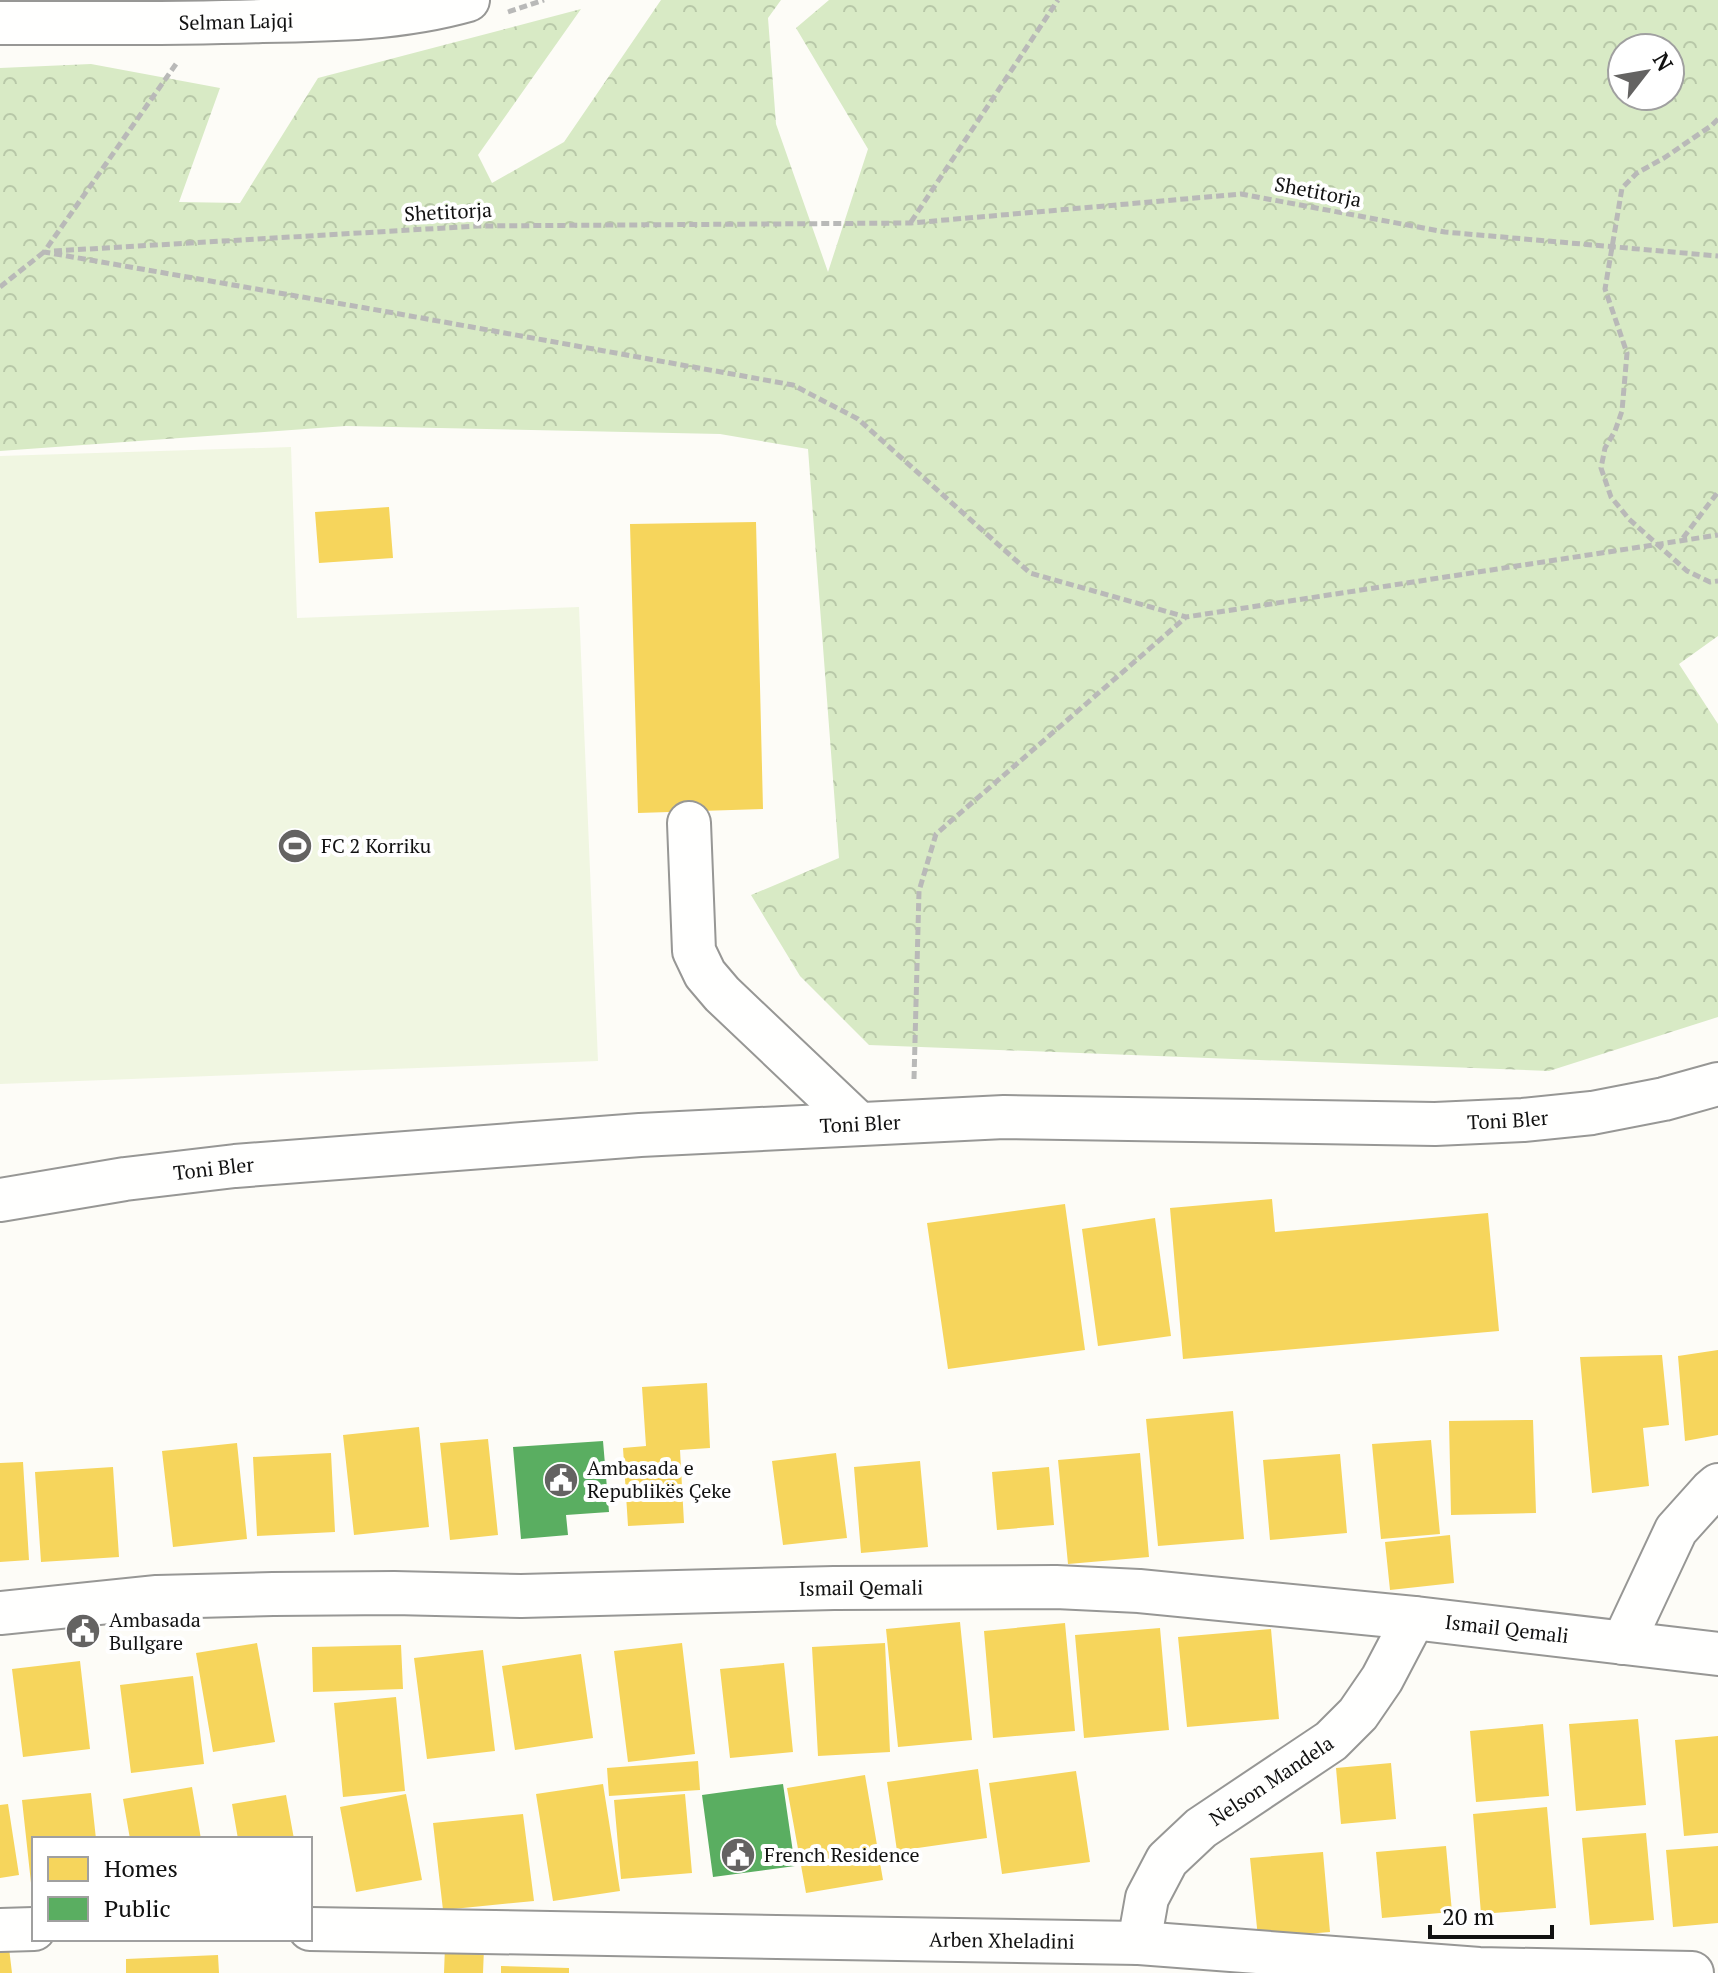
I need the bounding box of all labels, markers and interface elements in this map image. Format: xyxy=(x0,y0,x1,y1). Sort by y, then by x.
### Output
street label: Selman Lajqi xyxy=(178,6,294,36)
north arrow xyxy=(1606,32,1686,112)
text: N xyxy=(1647,47,1680,76)
street label: Shetitorja xyxy=(1272,170,1364,213)
street label: Shetitorja xyxy=(403,196,493,227)
sports icon: FC 2 Korriku xyxy=(276,827,314,865)
place label: FC 2 Korriku xyxy=(321,832,431,859)
street label: Toni Bler xyxy=(1467,1103,1550,1136)
street label: Toni Bler xyxy=(819,1108,901,1139)
street label: Toni Bler xyxy=(172,1151,255,1186)
place label: Ambasada e Republikës Çeke xyxy=(587,1454,731,1504)
public building icon: Ambasada e Republikës Çeke xyxy=(542,1461,580,1499)
street label: Ismail Qemali xyxy=(798,1574,923,1602)
place label: Ambasada Bullgare xyxy=(109,1606,201,1656)
street label: Ismail Qemali xyxy=(1444,1608,1570,1649)
public building icon: Ambasada Bullgare xyxy=(64,1612,102,1650)
street label: Nelson Mandela xyxy=(1204,1729,1338,1832)
public building icon: French Residence xyxy=(719,1836,757,1874)
legend xyxy=(32,1837,312,1941)
place label: French Residence xyxy=(764,1841,920,1868)
text: Homes xyxy=(104,1852,178,1884)
scale bar xyxy=(1430,1889,1552,1939)
text: Public xyxy=(104,1892,171,1924)
text: 20 m xyxy=(1442,1900,1494,1932)
street label: Arben Xheladini xyxy=(929,1925,1075,1955)

